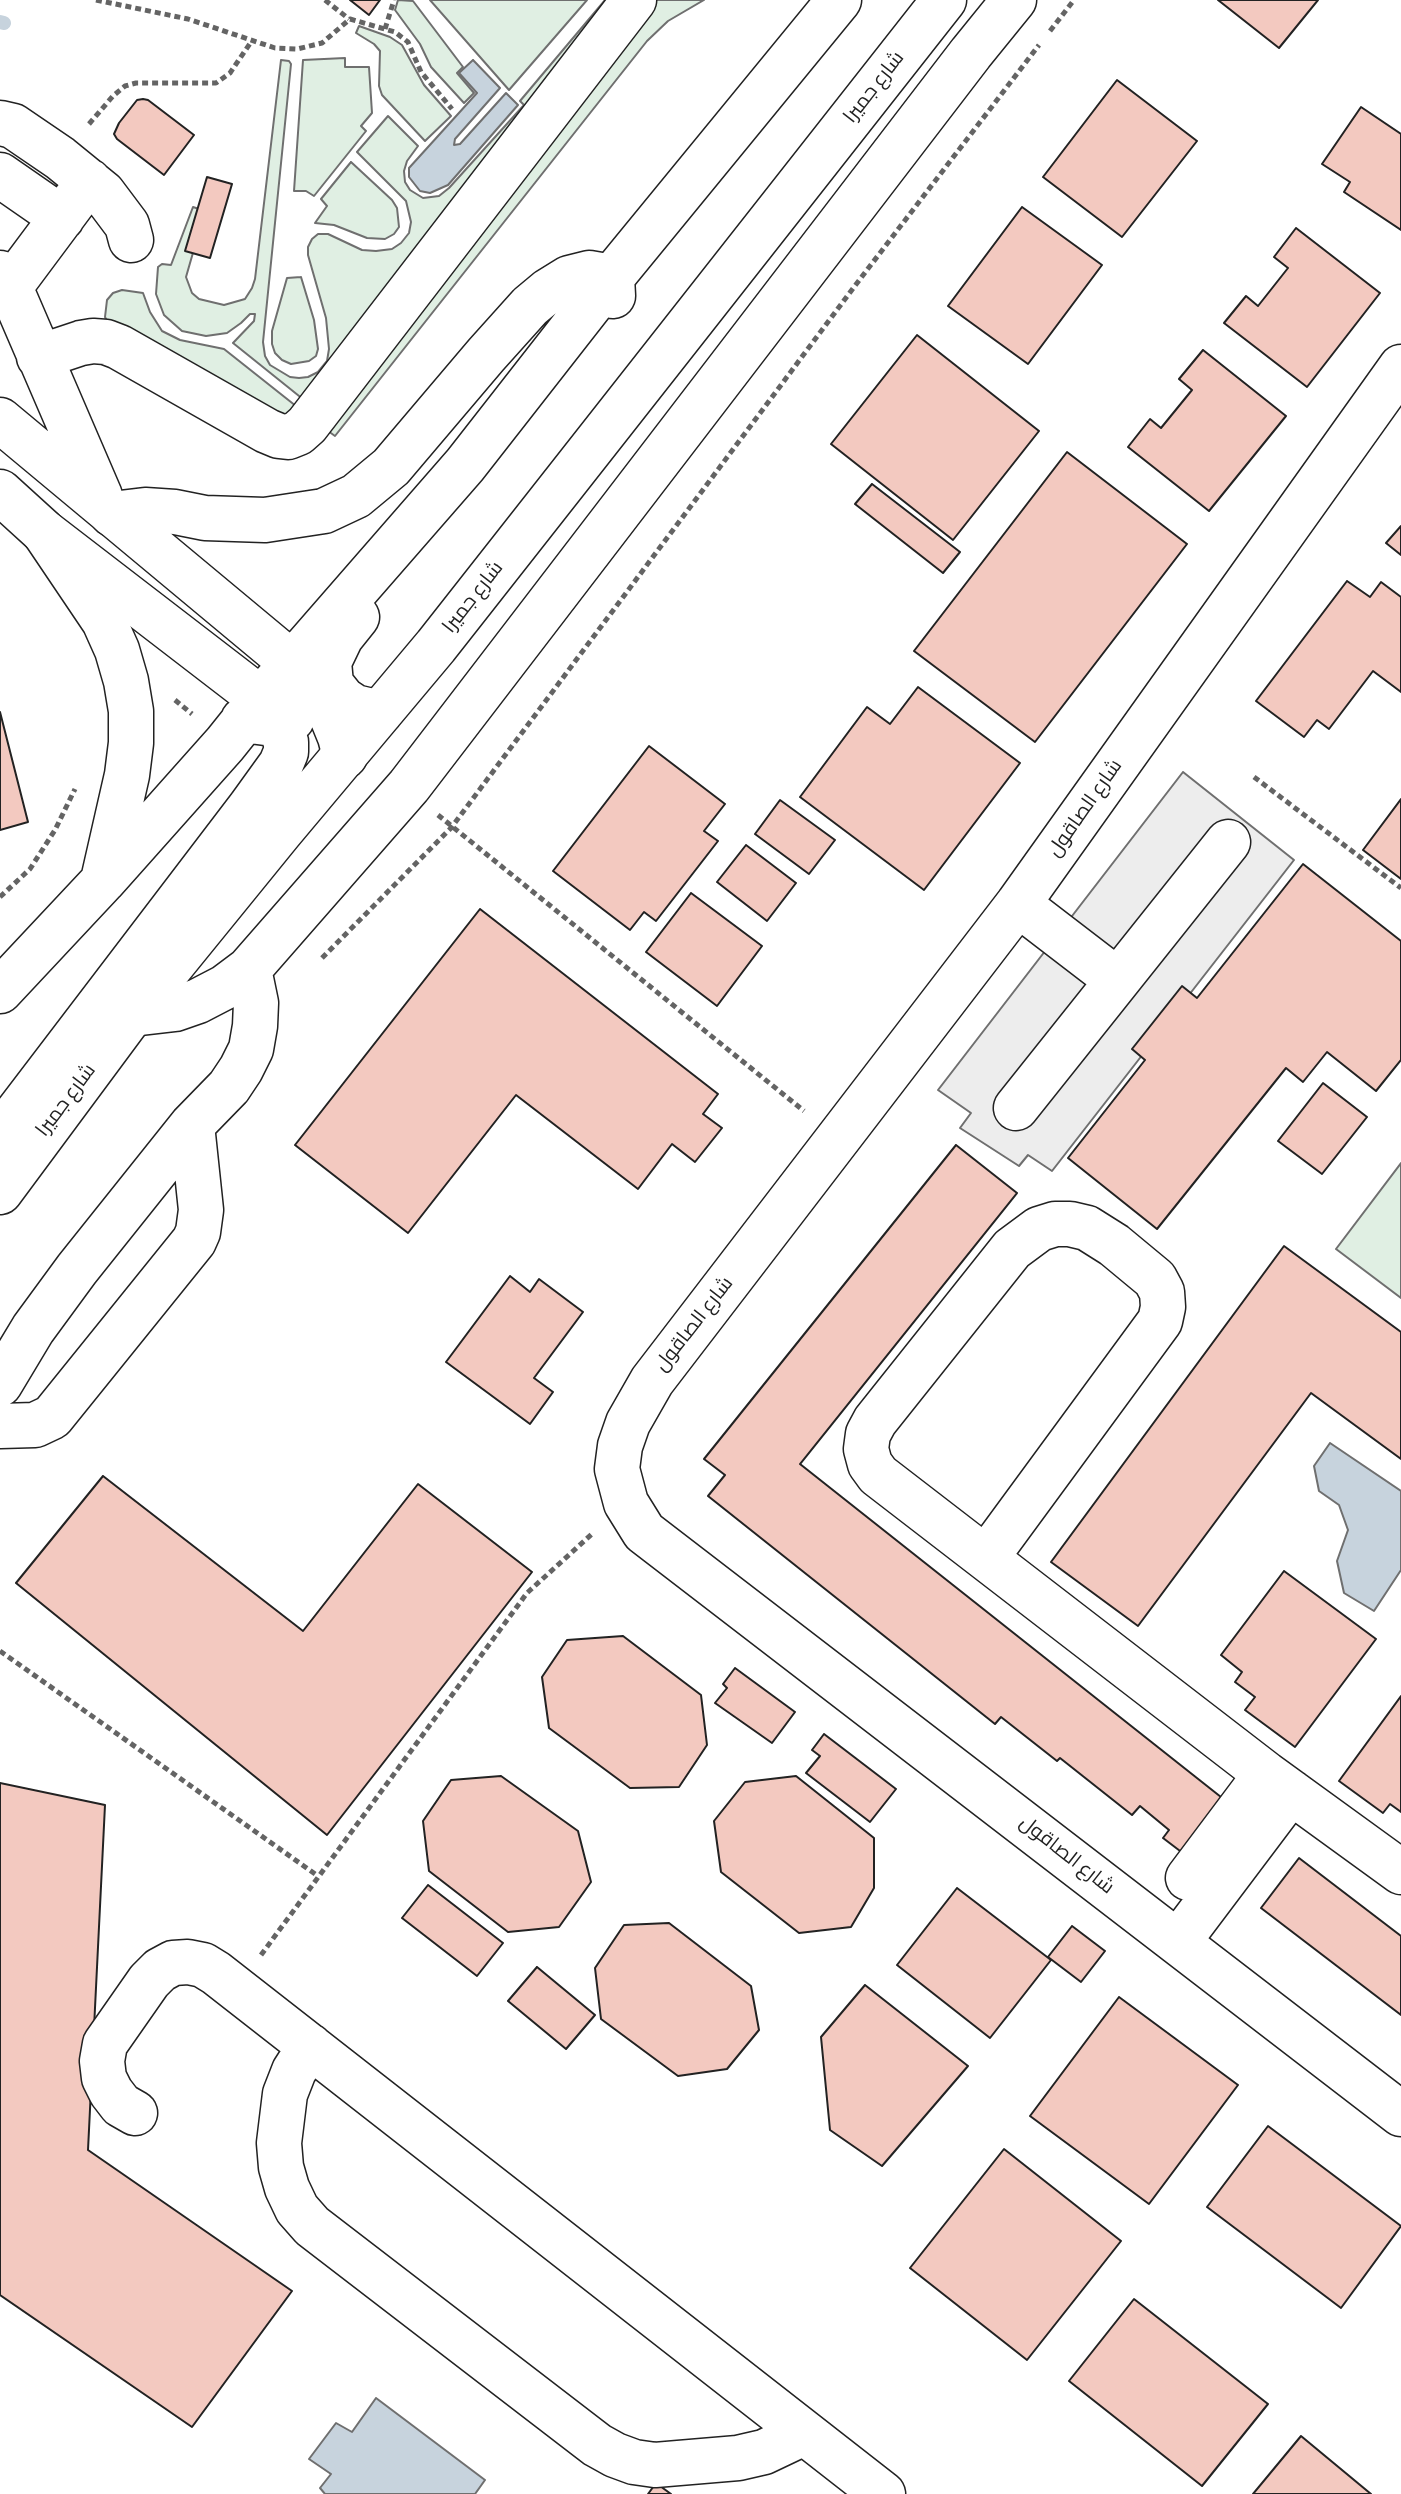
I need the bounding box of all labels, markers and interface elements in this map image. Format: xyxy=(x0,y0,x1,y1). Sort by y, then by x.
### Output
street label: شارع جميرا xyxy=(840,47,910,129)
street label: شارع جميرا xyxy=(439,557,509,639)
street label: شارع الصاقول xyxy=(1044,756,1128,862)
street label: شارع جميرا xyxy=(32,1060,102,1142)
street label: شارع الصاقول xyxy=(651,1273,739,1377)
street label: شارع الصاقول xyxy=(1014,1812,1118,1900)

